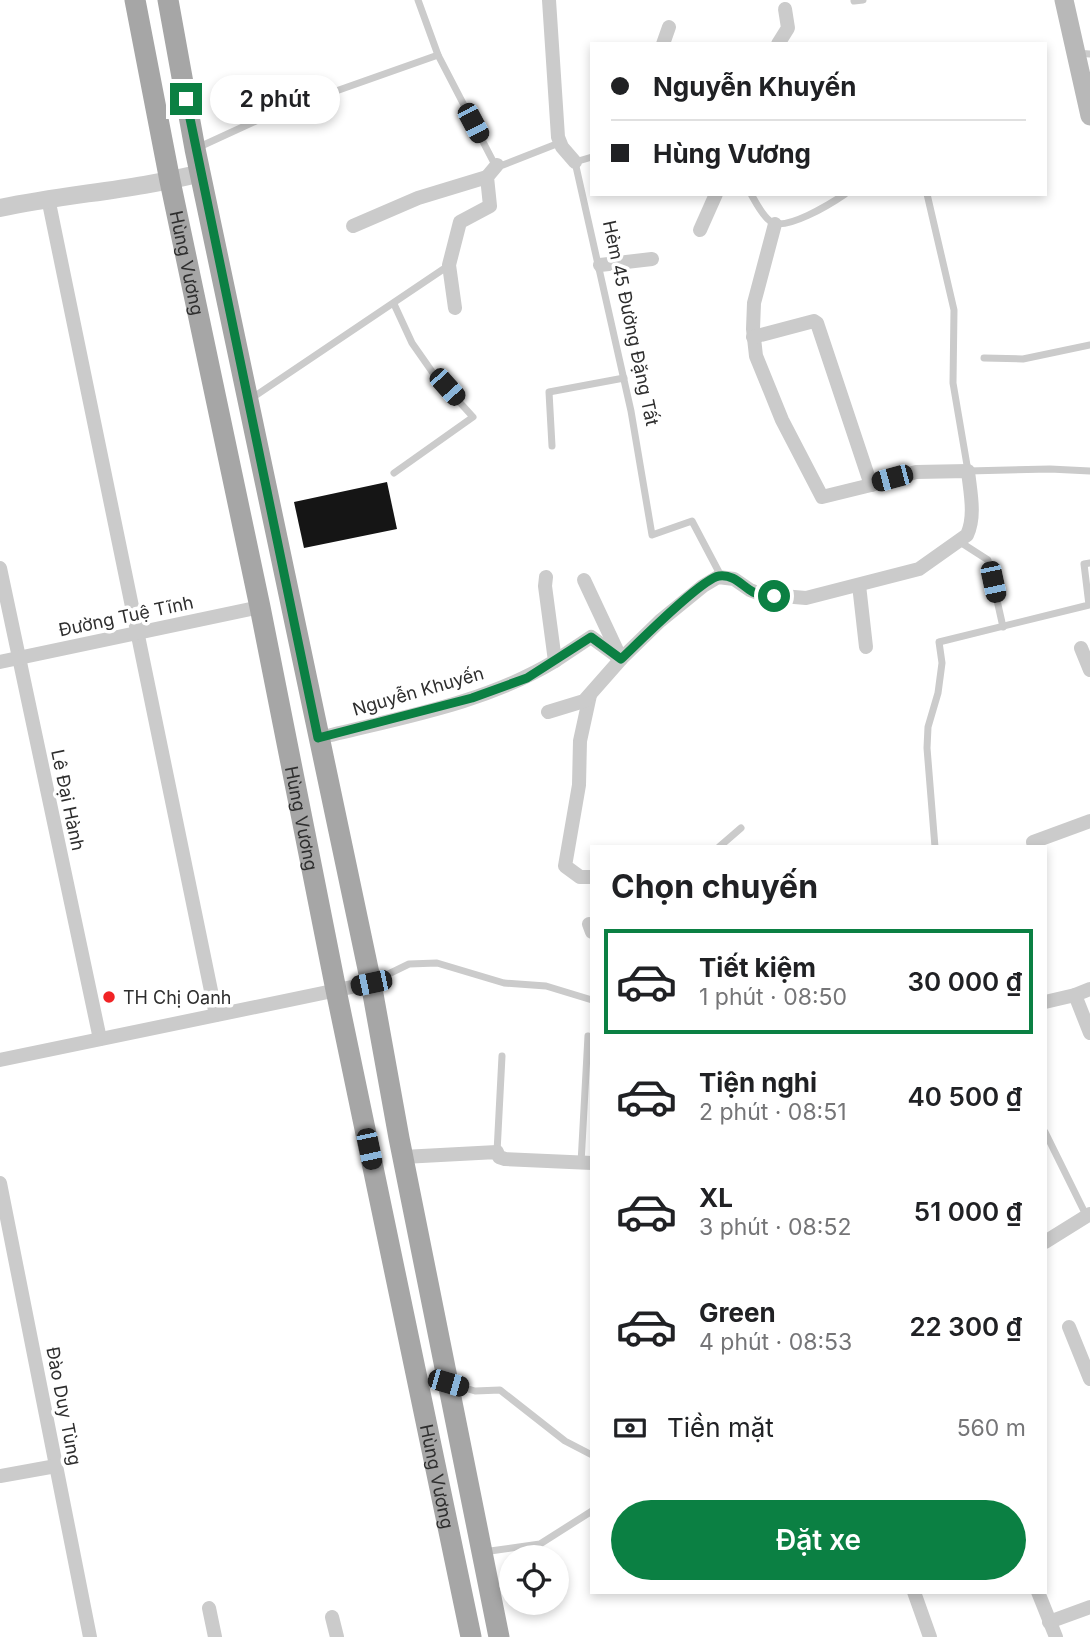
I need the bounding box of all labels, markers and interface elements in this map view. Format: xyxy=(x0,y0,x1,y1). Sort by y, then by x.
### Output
text: Nguyễn Khuyến xyxy=(653,71,856,102)
callout: 2 phút xyxy=(210,74,340,124)
route end xyxy=(170,83,202,115)
text: 2 phút xyxy=(240,85,310,113)
car xyxy=(454,100,493,146)
text: Hùng Vương xyxy=(653,138,811,169)
street label: Hùng Vương xyxy=(166,209,209,317)
street label: Hẻm 45 Đường Đặng Tất xyxy=(599,218,663,428)
car xyxy=(426,364,469,410)
car xyxy=(869,462,916,494)
car xyxy=(979,559,1008,605)
route start xyxy=(758,580,790,612)
street label: Đường Tuệ Tĩnh xyxy=(57,591,195,641)
street label: Nguyễn Khuyến xyxy=(350,662,486,720)
street label: Lê Đại Hành xyxy=(47,747,89,853)
street label: Hùng Vương xyxy=(281,764,323,872)
text: Chọn chuyến xyxy=(611,867,818,906)
icon: car xyxy=(615,950,678,1013)
text: Tiết kiệm xyxy=(699,952,816,983)
text: 30 000 ₫ xyxy=(908,966,1022,997)
car xyxy=(349,968,394,998)
text: 1 phút · 08:50 xyxy=(699,983,847,1011)
place label: TH Chị Oanh xyxy=(123,987,231,1008)
marker: TH Chị Oanh xyxy=(101,989,117,1005)
icon: car xyxy=(615,1065,678,1128)
text: Tiện nghi xyxy=(699,1067,817,1098)
text: 40 500 ₫ xyxy=(908,1081,1022,1112)
text: 2 phút · 08:51 xyxy=(699,1098,847,1126)
car xyxy=(355,1126,384,1172)
icon: car xyxy=(615,1180,678,1243)
text: XL xyxy=(699,1182,733,1213)
text: 51 000 ₫ xyxy=(914,1196,1022,1227)
text: 3 phút · 08:52 xyxy=(699,1213,851,1241)
icon: car xyxy=(615,1295,678,1358)
text: Green xyxy=(699,1297,776,1328)
text: 22 300 ₫ xyxy=(909,1311,1022,1342)
text: 4 phút · 08:53 xyxy=(699,1328,852,1356)
street label: Đào Duy Tùng xyxy=(42,1345,86,1467)
car xyxy=(425,1367,472,1399)
icon: cash xyxy=(611,1409,649,1447)
text: Tiền mặt xyxy=(667,1412,774,1443)
text: 560 m xyxy=(957,1414,1026,1442)
street label: Hùng Vương xyxy=(416,1422,459,1530)
button: Đặt xe xyxy=(611,1500,1026,1580)
map controls xyxy=(499,1545,569,1615)
button: locate xyxy=(499,1545,569,1615)

